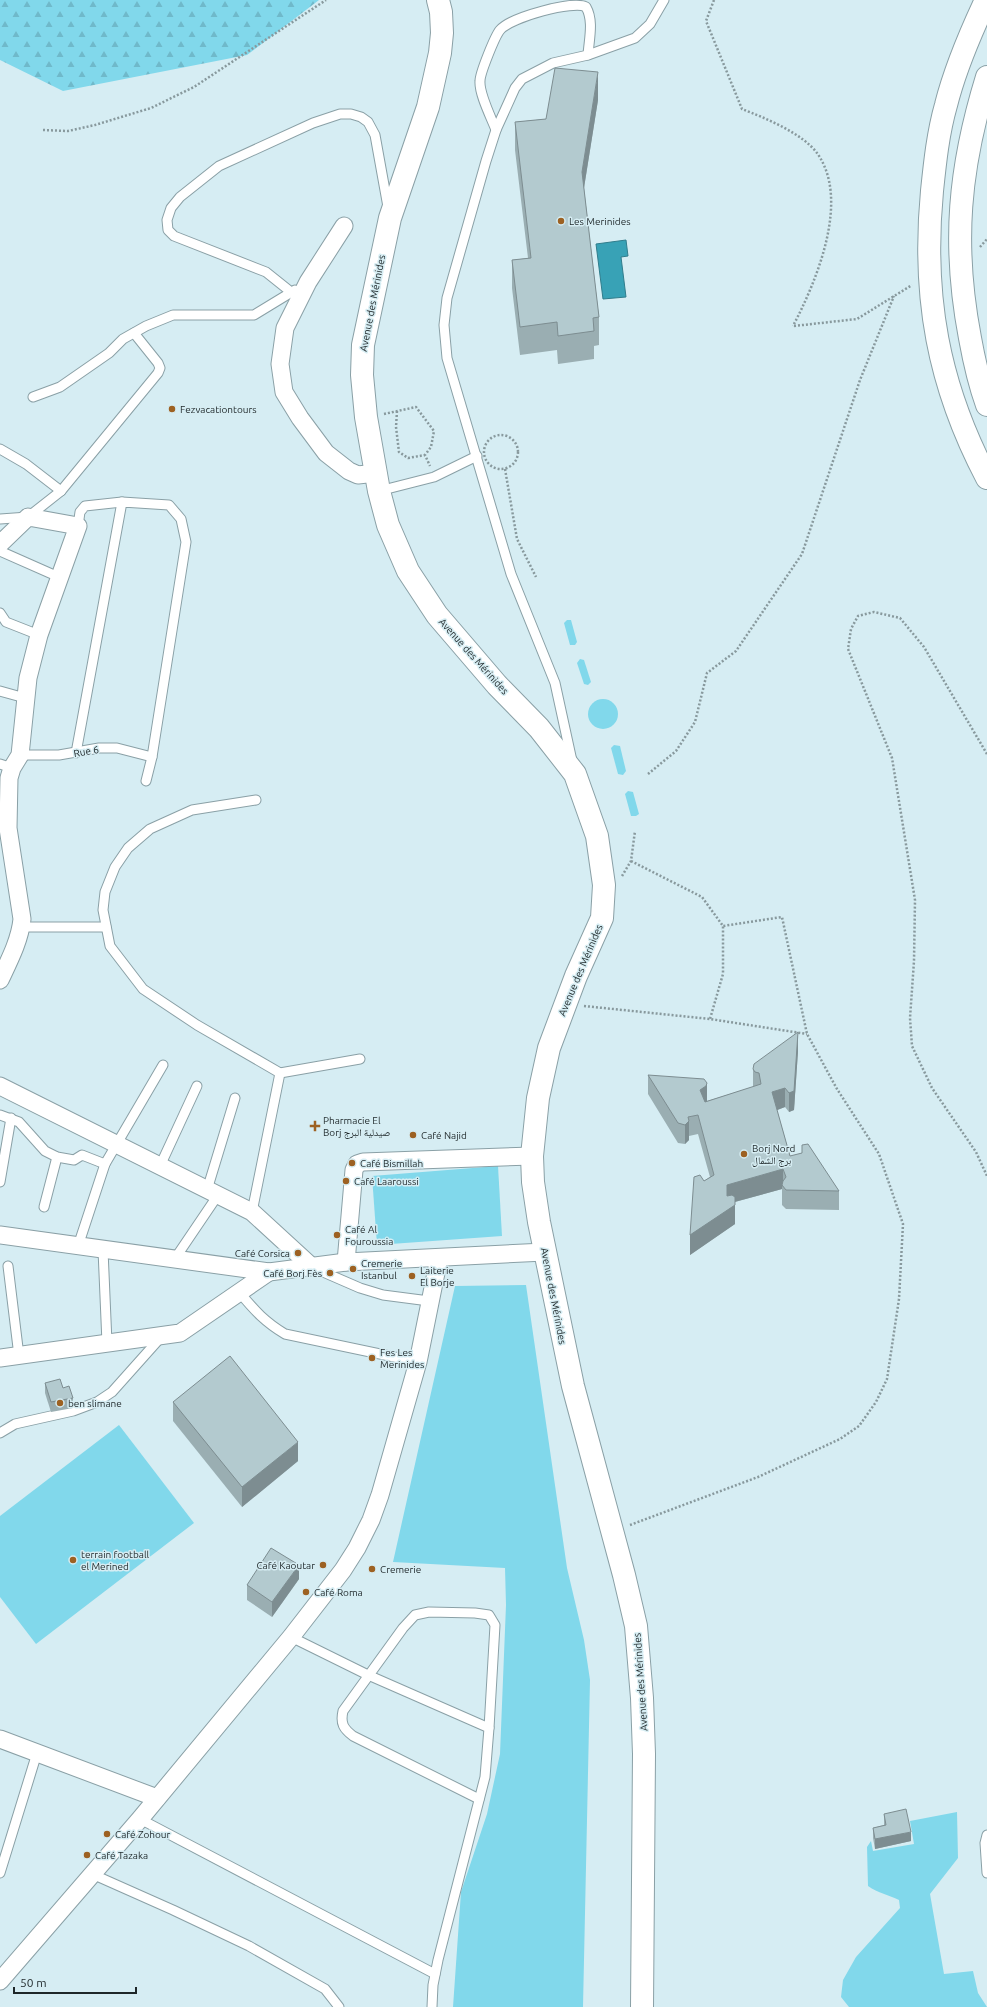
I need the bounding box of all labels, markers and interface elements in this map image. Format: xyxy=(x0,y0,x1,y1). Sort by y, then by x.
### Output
marker: Les Merinides xyxy=(556,216,566,226)
place label: Les Merinides xyxy=(569,216,631,227)
street label: Avenue des Mérinides xyxy=(358,254,387,352)
marker: Fezvacationtours xyxy=(167,404,177,414)
place label: Fezvacationtours xyxy=(180,404,257,415)
street label: Avenue des Mérinides xyxy=(437,616,511,697)
street label: Rue 6 xyxy=(73,744,100,759)
street label: Avenue des Mérinides xyxy=(556,923,605,1018)
place label: Pharmacie El Borj صيدلية البرج xyxy=(323,1115,390,1139)
marker: Pharmacie El Borj صيدلية البرج xyxy=(310,1121,320,1131)
marker: Café Najid xyxy=(408,1130,418,1140)
place label: Café Najid xyxy=(421,1130,467,1141)
place label: Borj Nord برج الشمال xyxy=(752,1143,795,1167)
marker: Borj Nord برج الشمال xyxy=(739,1149,749,1159)
marker: Café Bismillah xyxy=(347,1158,357,1168)
place label: Café Bismillah xyxy=(360,1158,423,1169)
marker: Café Laaroussi xyxy=(341,1176,351,1186)
place label: Café Laaroussi xyxy=(354,1176,419,1187)
place label: Café Al Fouroussia xyxy=(345,1224,393,1247)
marker: Café Al Fouroussia xyxy=(332,1230,342,1240)
street label: Avenue des Mérinides xyxy=(539,1247,568,1345)
place label: Café Corsica xyxy=(235,1248,290,1259)
marker: Café Corsica xyxy=(293,1248,303,1258)
place label: Cremerie Istanbul xyxy=(361,1258,402,1281)
marker: Cremerie Istanbul xyxy=(348,1264,358,1274)
place label: Laiterie El Borje xyxy=(420,1265,454,1288)
place label: Café Borj Fès xyxy=(263,1268,322,1279)
marker: Café Borj Fès xyxy=(325,1268,335,1278)
marker: Laiterie El Borje xyxy=(407,1271,417,1281)
place label: Fes Les Merinides xyxy=(380,1347,424,1370)
marker: Fes Les Merinides xyxy=(367,1353,377,1363)
marker: ben slimane xyxy=(55,1398,65,1408)
place label: ben slimane xyxy=(68,1398,122,1409)
place label: terrain football el Merined xyxy=(81,1549,150,1572)
marker: terrain football el Merined xyxy=(68,1555,78,1565)
place label: Café Kaoutar xyxy=(256,1560,315,1571)
marker: Café Kaoutar xyxy=(318,1560,328,1570)
marker: Cremerie xyxy=(367,1564,377,1574)
place label: Cremerie xyxy=(380,1564,421,1575)
marker: Café Roma xyxy=(301,1587,311,1597)
place label: Café Roma xyxy=(314,1587,363,1598)
street label: Avenue des Mérinides xyxy=(632,1633,649,1731)
marker: Café Zohour xyxy=(102,1829,112,1839)
place label: Café Zohour xyxy=(115,1829,171,1840)
marker: Café Tazaka xyxy=(82,1850,92,1860)
place label: Café Tazaka xyxy=(95,1850,148,1861)
scale bar xyxy=(14,1969,136,1995)
text: 50 m xyxy=(20,1976,47,1989)

